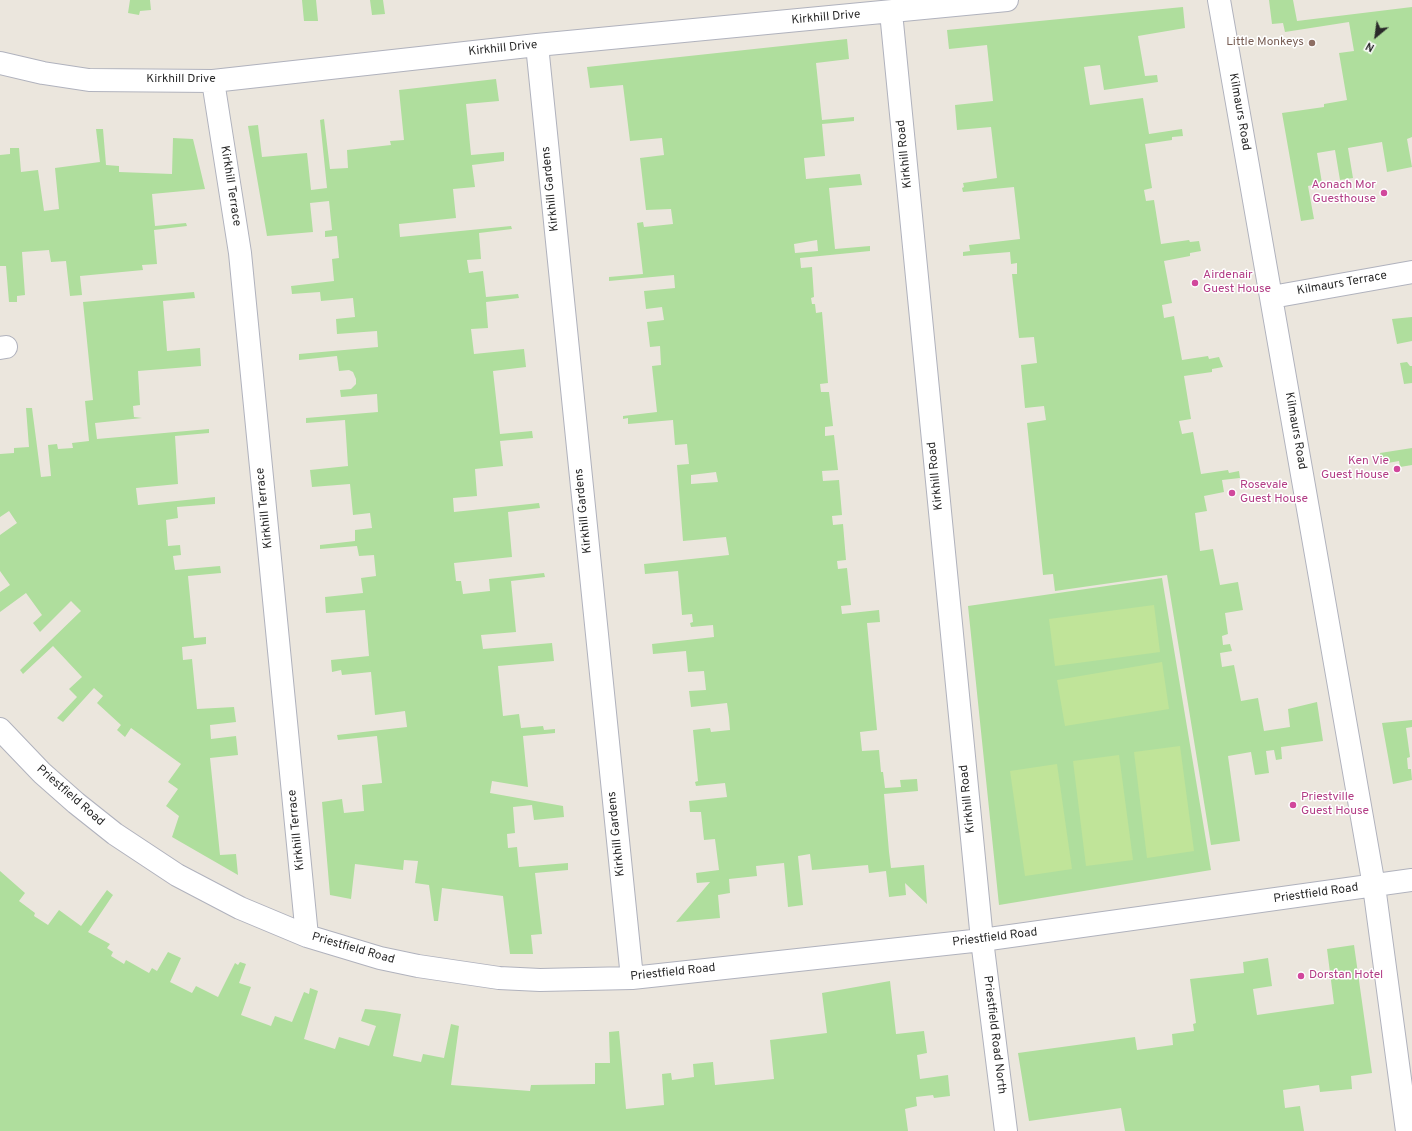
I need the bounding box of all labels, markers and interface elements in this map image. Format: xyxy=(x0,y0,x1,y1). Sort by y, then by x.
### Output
street label: Kirkhill Drive xyxy=(791,8,861,28)
north arrow xyxy=(1356,16,1396,56)
place label: Little Monkeys xyxy=(1226,36,1304,50)
street label: Kirkhill Drive xyxy=(468,38,538,60)
marker: Little Monkeys xyxy=(1307,38,1317,48)
text: N xyxy=(1363,38,1377,55)
street label: Kilmaurs Road xyxy=(1225,72,1253,152)
street label: Kirkhill Drive xyxy=(146,73,216,87)
street label: Kirkhill Road xyxy=(894,119,916,189)
street label: Kirkhill Terrace xyxy=(217,145,243,227)
street label: Kirkhill Gardens xyxy=(539,146,563,232)
place label: Aonach Mor Guesthouse xyxy=(1311,179,1376,207)
marker: Aonach Mor Guesthouse xyxy=(1379,188,1389,198)
place label: Airdenair Guest House xyxy=(1203,269,1271,297)
street label: Kilmaurs Terrace xyxy=(1296,269,1388,299)
marker: Airdenair Guest House xyxy=(1190,278,1200,288)
street label: Kilmaurs Road xyxy=(1281,391,1309,471)
street label: Kirkhill Road xyxy=(925,441,947,511)
place label: Ken Vie Guest House xyxy=(1321,455,1389,483)
marker: Ken Vie Guest House xyxy=(1392,464,1402,474)
street label: Kirkhill Terrace xyxy=(254,467,276,549)
street label: Kirkhill Gardens xyxy=(572,468,596,554)
place label: Rosevale Guest House xyxy=(1240,479,1308,507)
marker: Rosevale Guest House xyxy=(1227,488,1237,498)
street label: Priestfield Road xyxy=(33,763,107,829)
street label: Kirkhill Road xyxy=(957,764,979,834)
street label: Kirkhill Terrace xyxy=(286,789,308,871)
street label: Kirkhill Gardens xyxy=(605,791,629,877)
place label: Priestville Guest House xyxy=(1301,791,1369,819)
marker: Priestville Guest House xyxy=(1288,800,1298,810)
street label: Priestfield Road xyxy=(1273,881,1359,907)
street label: Priestfield Road xyxy=(952,926,1038,950)
street label: Priestfield Road xyxy=(310,930,396,968)
street label: Priestfield Road xyxy=(630,961,716,985)
place label: Dorstan Hotel xyxy=(1309,969,1383,983)
marker: Dorstan Hotel xyxy=(1296,971,1306,981)
street label: Priestfield Road North xyxy=(980,975,1008,1095)

